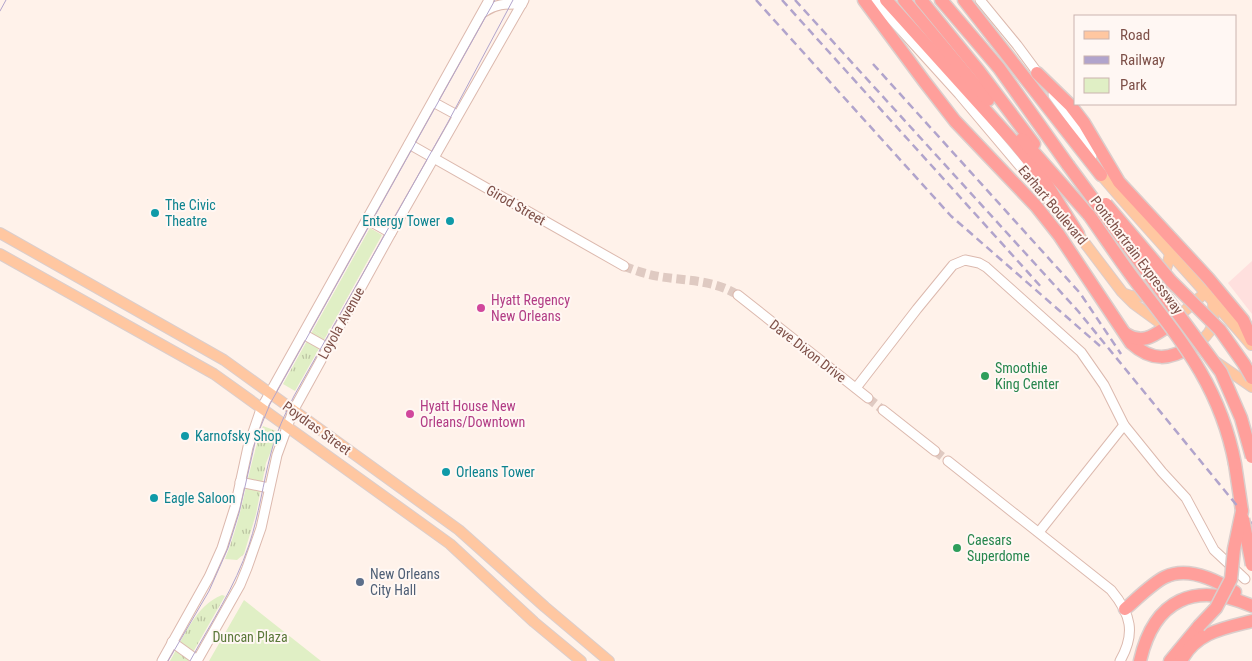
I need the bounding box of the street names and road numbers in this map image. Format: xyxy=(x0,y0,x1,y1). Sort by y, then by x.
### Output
street label: Earhart Boulevard xyxy=(1015,162,1091,248)
street label: Girod Street xyxy=(484,182,548,228)
street label: Pontchartrain Expressway xyxy=(1088,193,1187,317)
street label: Loyola Avenue xyxy=(315,284,368,362)
street label: Dave Dixon Drive xyxy=(767,316,850,386)
street label: Poydras Street xyxy=(280,398,354,458)

